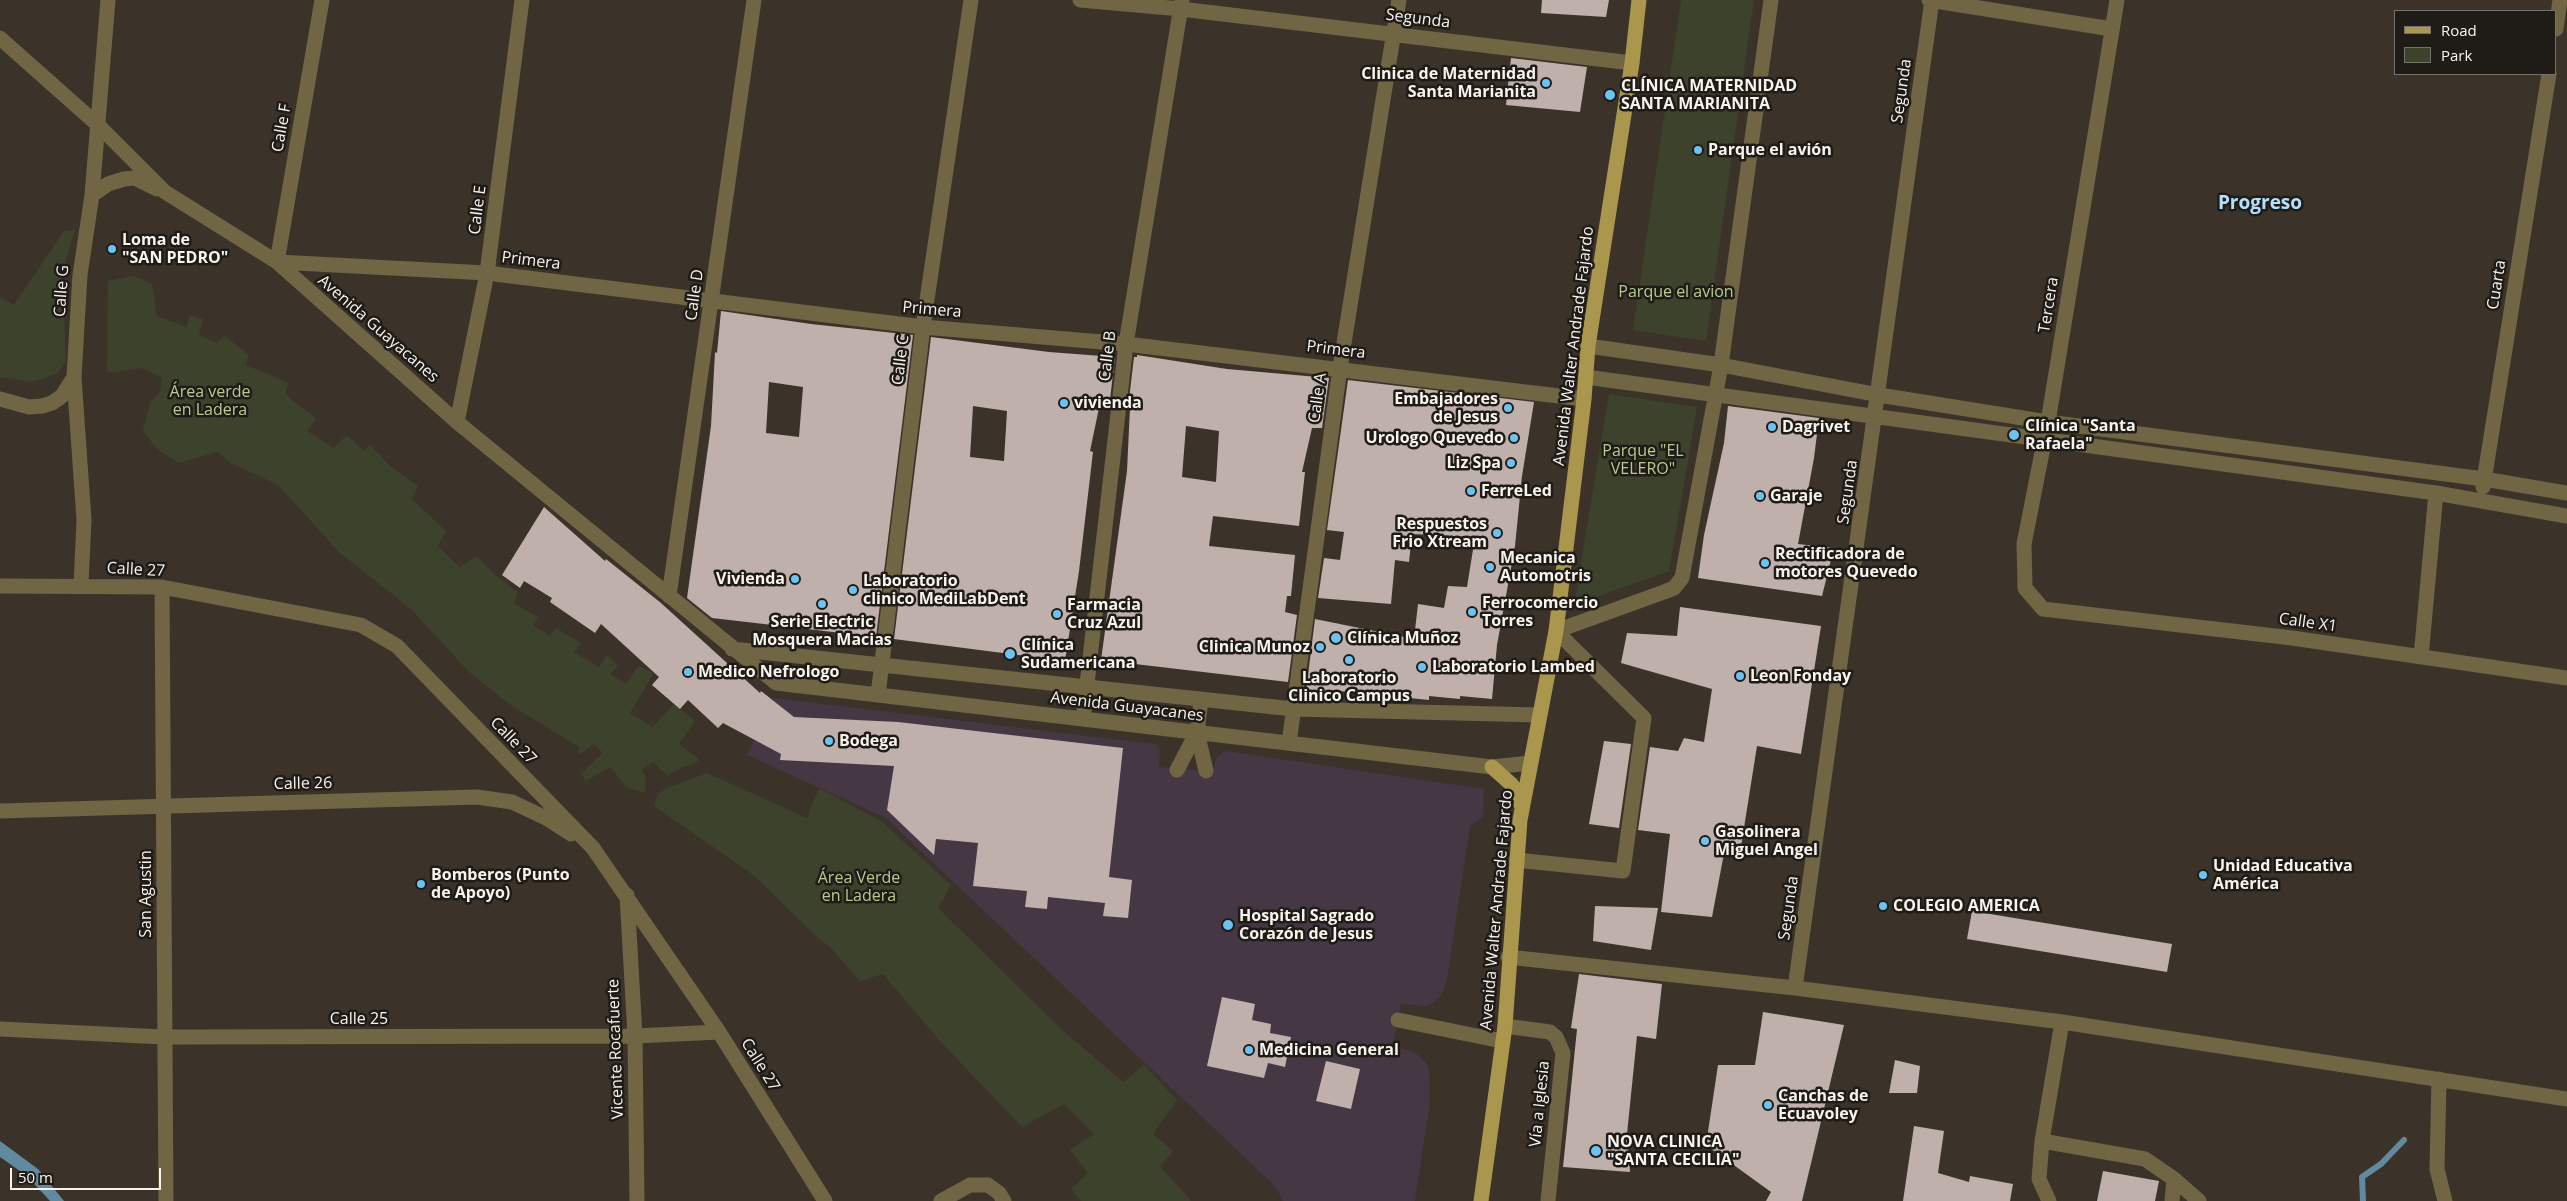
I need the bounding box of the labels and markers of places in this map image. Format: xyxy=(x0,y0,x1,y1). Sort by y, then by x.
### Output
place label: Clinica de Maternidad Santa Marianita xyxy=(1361,64,1536,102)
place label: CLÍNICA MATERNIDAD SANTA MARIANITA xyxy=(1621,76,1797,114)
marker: Clinica de Maternidad Santa Marianita xyxy=(1540,77,1552,89)
marker: CLÍNICA MATERNIDAD SANTA MARIANITA xyxy=(1603,88,1617,102)
place label: Parque el avión xyxy=(1708,140,1832,160)
marker: Parque el avión xyxy=(1692,144,1704,156)
place label: Loma de "SAN PEDRO" xyxy=(122,230,228,268)
marker: Loma de "SAN PEDRO" xyxy=(106,243,118,255)
place label: Embajadores de Jesus xyxy=(1394,389,1498,427)
place label: vivienda xyxy=(1074,393,1142,413)
marker: vivienda xyxy=(1058,397,1070,409)
marker: Embajadores de Jesus xyxy=(1502,402,1514,414)
place label: Clínica "Santa Rafaela" xyxy=(2025,416,2136,454)
place label: Dagrivet xyxy=(1782,417,1850,437)
marker: Dagrivet xyxy=(1766,421,1778,433)
place label: Urologo Quevedo xyxy=(1366,428,1504,448)
marker: Clínica "Santa Rafaela" xyxy=(2007,428,2021,442)
marker: Urologo Quevedo xyxy=(1508,432,1520,444)
place label: Liz Spa xyxy=(1447,453,1501,473)
marker: Liz Spa xyxy=(1505,457,1517,469)
place label: FerreLed xyxy=(1481,481,1552,501)
marker: FerreLed xyxy=(1465,485,1477,497)
place label: Garaje xyxy=(1770,486,1823,506)
marker: Garaje xyxy=(1754,490,1766,502)
place label: Respuestos Frio Xtream xyxy=(1392,514,1487,552)
marker: Respuestos Frio Xtream xyxy=(1491,527,1503,539)
place label: Rectificadora de motores Quevedo xyxy=(1775,544,1918,582)
place label: Mecanica Automotris xyxy=(1500,548,1591,586)
marker: Rectificadora de motores Quevedo xyxy=(1759,557,1771,569)
marker: Mecanica Automotris xyxy=(1484,561,1496,573)
place label: Vivienda xyxy=(716,569,785,589)
place label: Laboratorio clinico MediLabDent xyxy=(863,571,1026,609)
marker: Vivienda xyxy=(789,573,801,585)
marker: Laboratorio clinico MediLabDent xyxy=(847,584,859,596)
place label: Ferrocomercio Torres xyxy=(1482,593,1598,631)
place label: Farmacia Cruz Azul xyxy=(1067,595,1141,633)
marker: Serie Electric Mosquera Macias xyxy=(816,598,828,610)
marker: Ferrocomercio Torres xyxy=(1466,606,1478,618)
marker: Farmacia Cruz Azul xyxy=(1051,608,1063,620)
place label: Serie Electric Mosquera Macias xyxy=(752,612,892,650)
place label: Clínica Muñoz xyxy=(1347,628,1458,648)
marker: Clínica Muñoz xyxy=(1329,631,1343,645)
place label: Clínica Sudamericana xyxy=(1021,635,1136,673)
place label: Clinica Munoz xyxy=(1199,637,1310,657)
marker: Clinica Munoz xyxy=(1314,641,1326,653)
marker: Clínica Sudamericana xyxy=(1003,647,1017,661)
marker: Laboratorio Clinico Campus xyxy=(1343,654,1355,666)
place label: Laboratorio Lambed xyxy=(1432,657,1595,677)
marker: Laboratorio Lambed xyxy=(1416,661,1428,673)
place label: Medico Nefrologo xyxy=(698,662,839,682)
marker: Medico Nefrologo xyxy=(682,666,694,678)
place label: Leon Fonday xyxy=(1750,666,1851,686)
place label: Laboratorio Clinico Campus xyxy=(1288,668,1410,706)
marker: Leon Fonday xyxy=(1734,670,1746,682)
place label: Bodega xyxy=(839,731,898,751)
marker: Bodega xyxy=(823,735,835,747)
place label: Gasolinera Miguel Angel xyxy=(1715,822,1818,860)
marker: Gasolinera Miguel Angel xyxy=(1699,835,1711,847)
place label: Unidad Educativa América xyxy=(2213,856,2353,894)
place label: Bomberos (Punto de Apoyo) xyxy=(431,865,570,903)
marker: Unidad Educativa América xyxy=(2197,869,2209,881)
marker: Bomberos (Punto de Apoyo) xyxy=(415,878,427,890)
place label: COLEGIO AMERICA xyxy=(1893,896,2040,916)
marker: COLEGIO AMERICA xyxy=(1877,900,1889,912)
place label: Hospital Sagrado Corazón de Jesus xyxy=(1239,906,1374,944)
marker: Hospital Sagrado Corazón de Jesus xyxy=(1221,918,1235,932)
place label: Medicina General xyxy=(1259,1040,1399,1060)
marker: Medicina General xyxy=(1243,1044,1255,1056)
place label: Canchas de Ecuavoley xyxy=(1778,1086,1868,1124)
marker: Canchas de Ecuavoley xyxy=(1762,1099,1774,1111)
place label: NOVA CLINICA "SANTA CECILIA" xyxy=(1607,1132,1739,1170)
marker: NOVA CLINICA "SANTA CECILIA" xyxy=(1589,1144,1603,1158)

